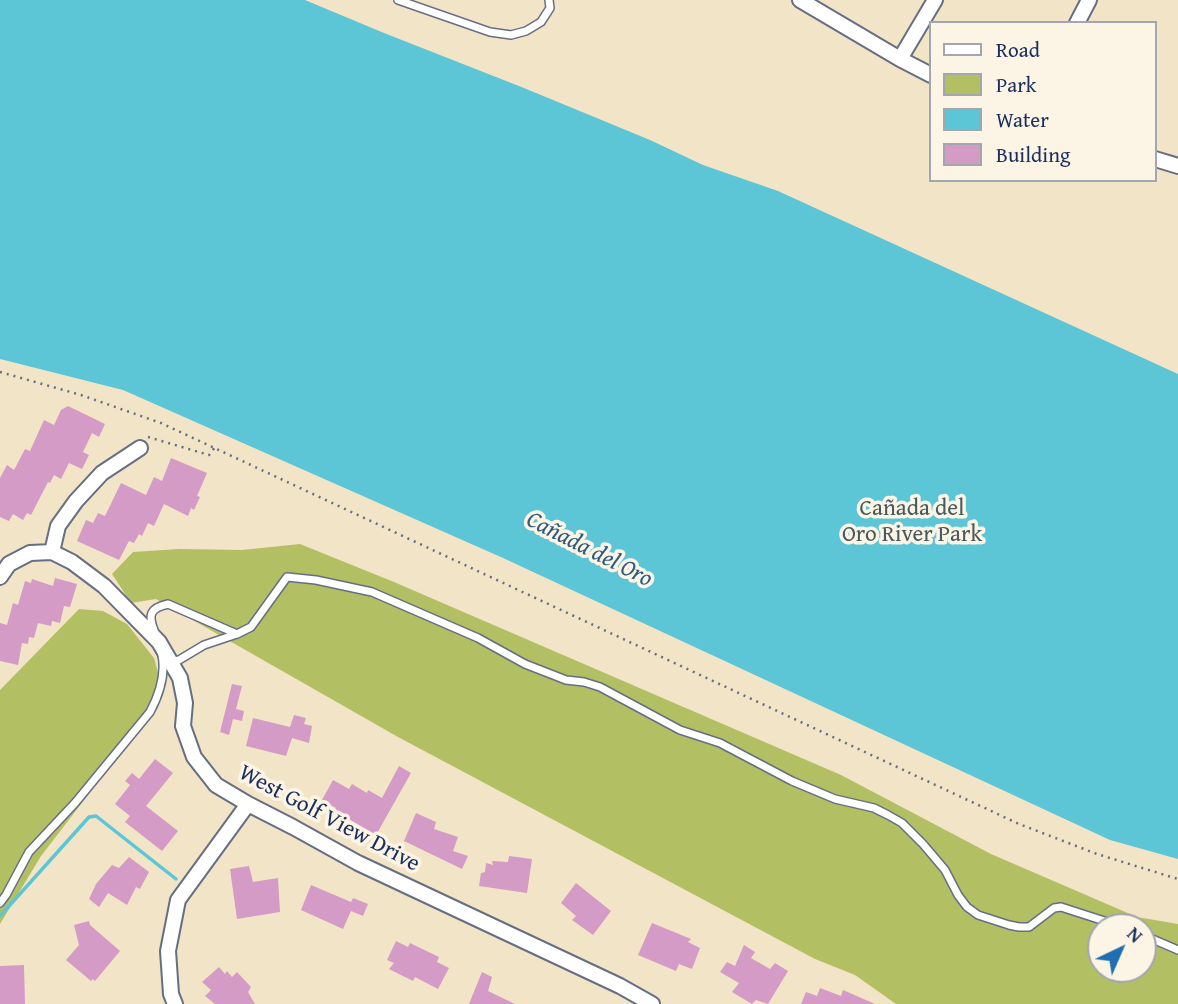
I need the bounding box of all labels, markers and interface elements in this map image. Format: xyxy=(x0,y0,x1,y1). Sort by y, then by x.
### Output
legend xyxy=(930,21,1157,182)
text: Road xyxy=(996,34,1040,65)
text: Park xyxy=(996,69,1037,100)
text: Water xyxy=(996,104,1049,135)
text: Building xyxy=(996,139,1070,170)
park label: Cañada del Oro River Park xyxy=(842,495,982,549)
water label: Cañada del Oro xyxy=(521,506,657,594)
street label: West Golf View Drive xyxy=(234,760,424,878)
north arrow xyxy=(1087,913,1157,983)
text: N xyxy=(1121,920,1149,949)

